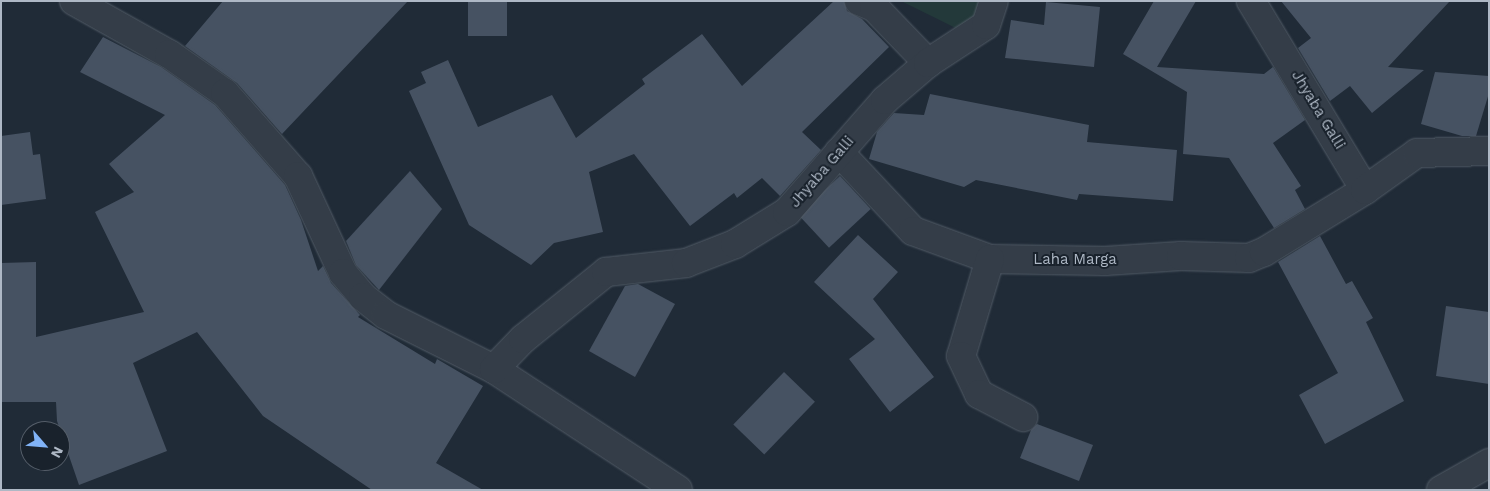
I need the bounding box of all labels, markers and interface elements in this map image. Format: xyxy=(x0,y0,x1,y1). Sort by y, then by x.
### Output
street label: Jhyaba Galli xyxy=(1287,67,1349,153)
street label: Jhyaba Galli xyxy=(786,132,858,212)
street label: Laha Marga xyxy=(1033,251,1117,269)
north arrow xyxy=(20,421,70,471)
text: N xyxy=(48,444,67,461)

